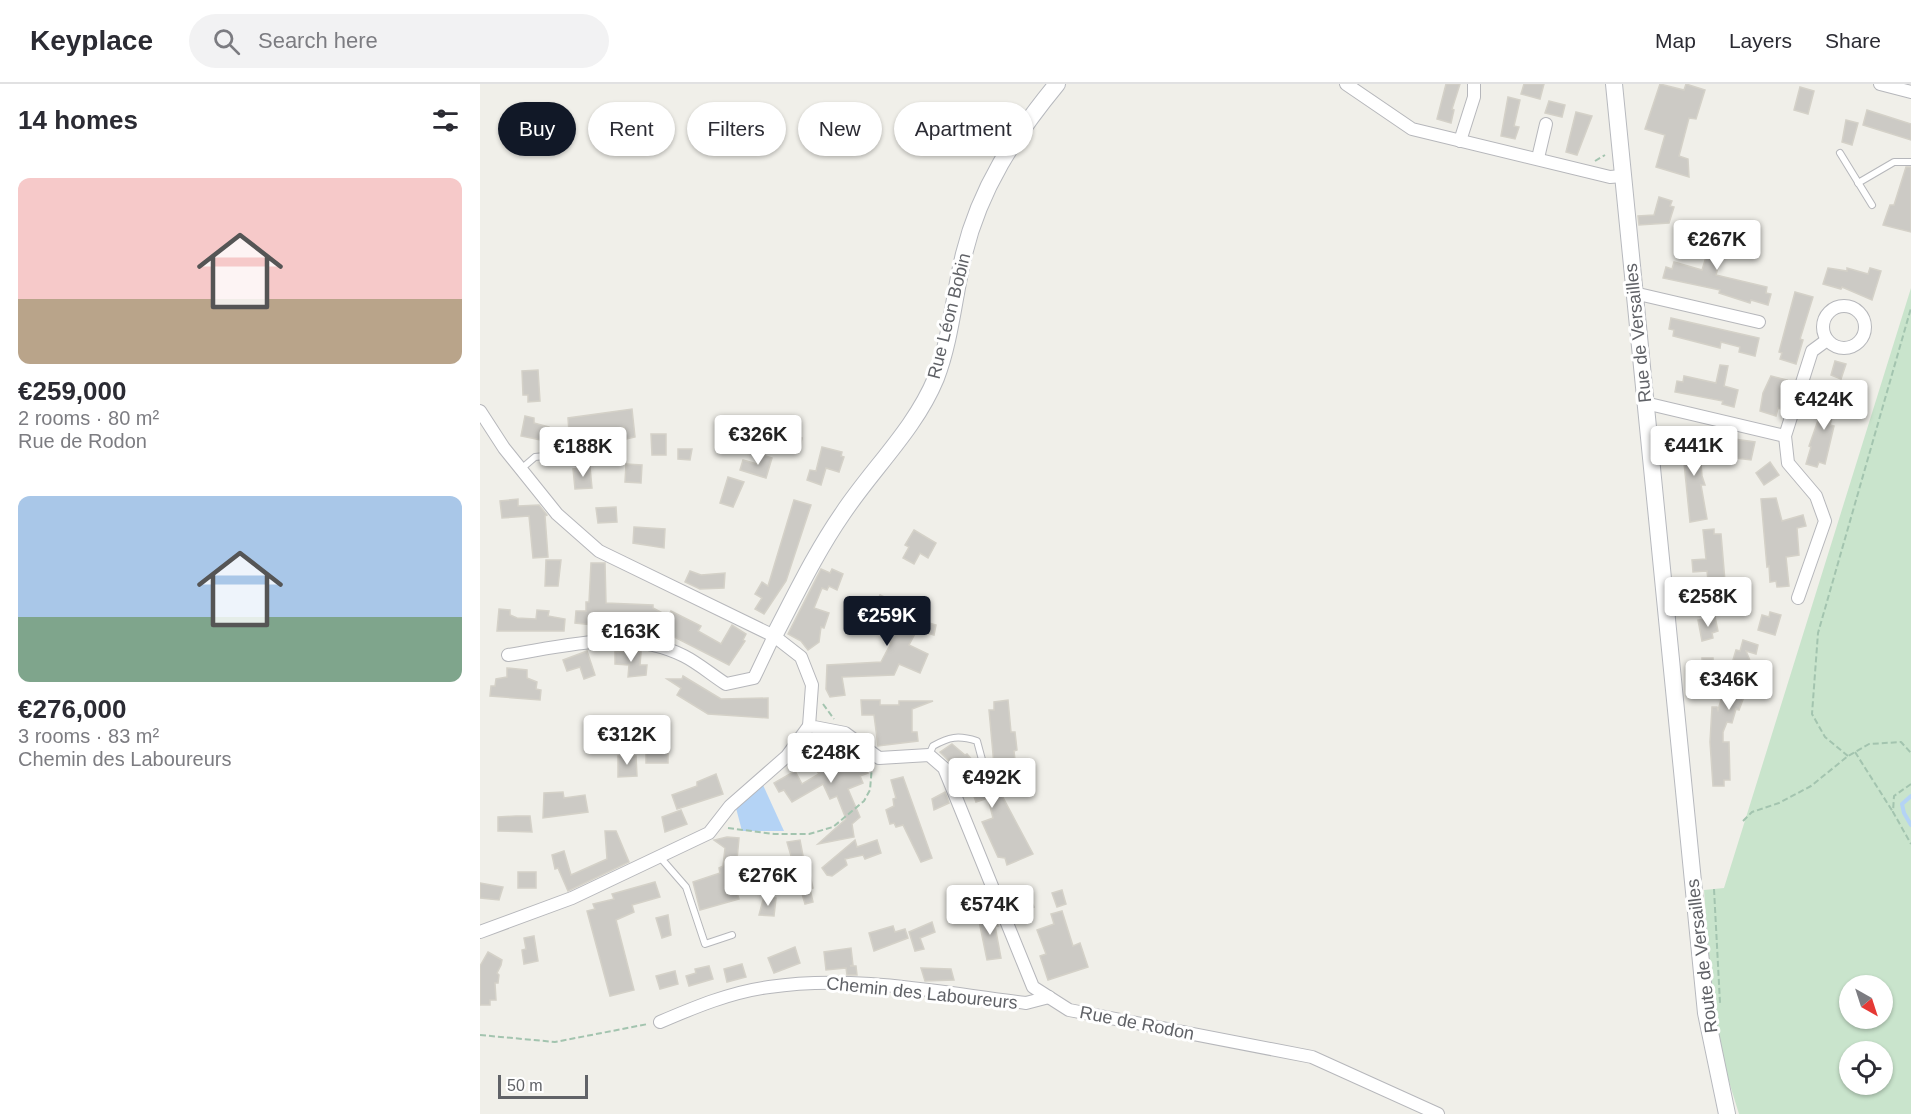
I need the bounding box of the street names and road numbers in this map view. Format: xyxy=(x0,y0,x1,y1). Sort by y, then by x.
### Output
street label: Rue Léon Bobin xyxy=(924,251,974,381)
street label: Rue de Versailles xyxy=(1621,262,1655,404)
street label: Route de Versailles xyxy=(1683,878,1721,1034)
street label: Chemin des Laboureurs xyxy=(825,973,1019,1013)
street label: Rue de Rodon xyxy=(1078,1002,1196,1044)

